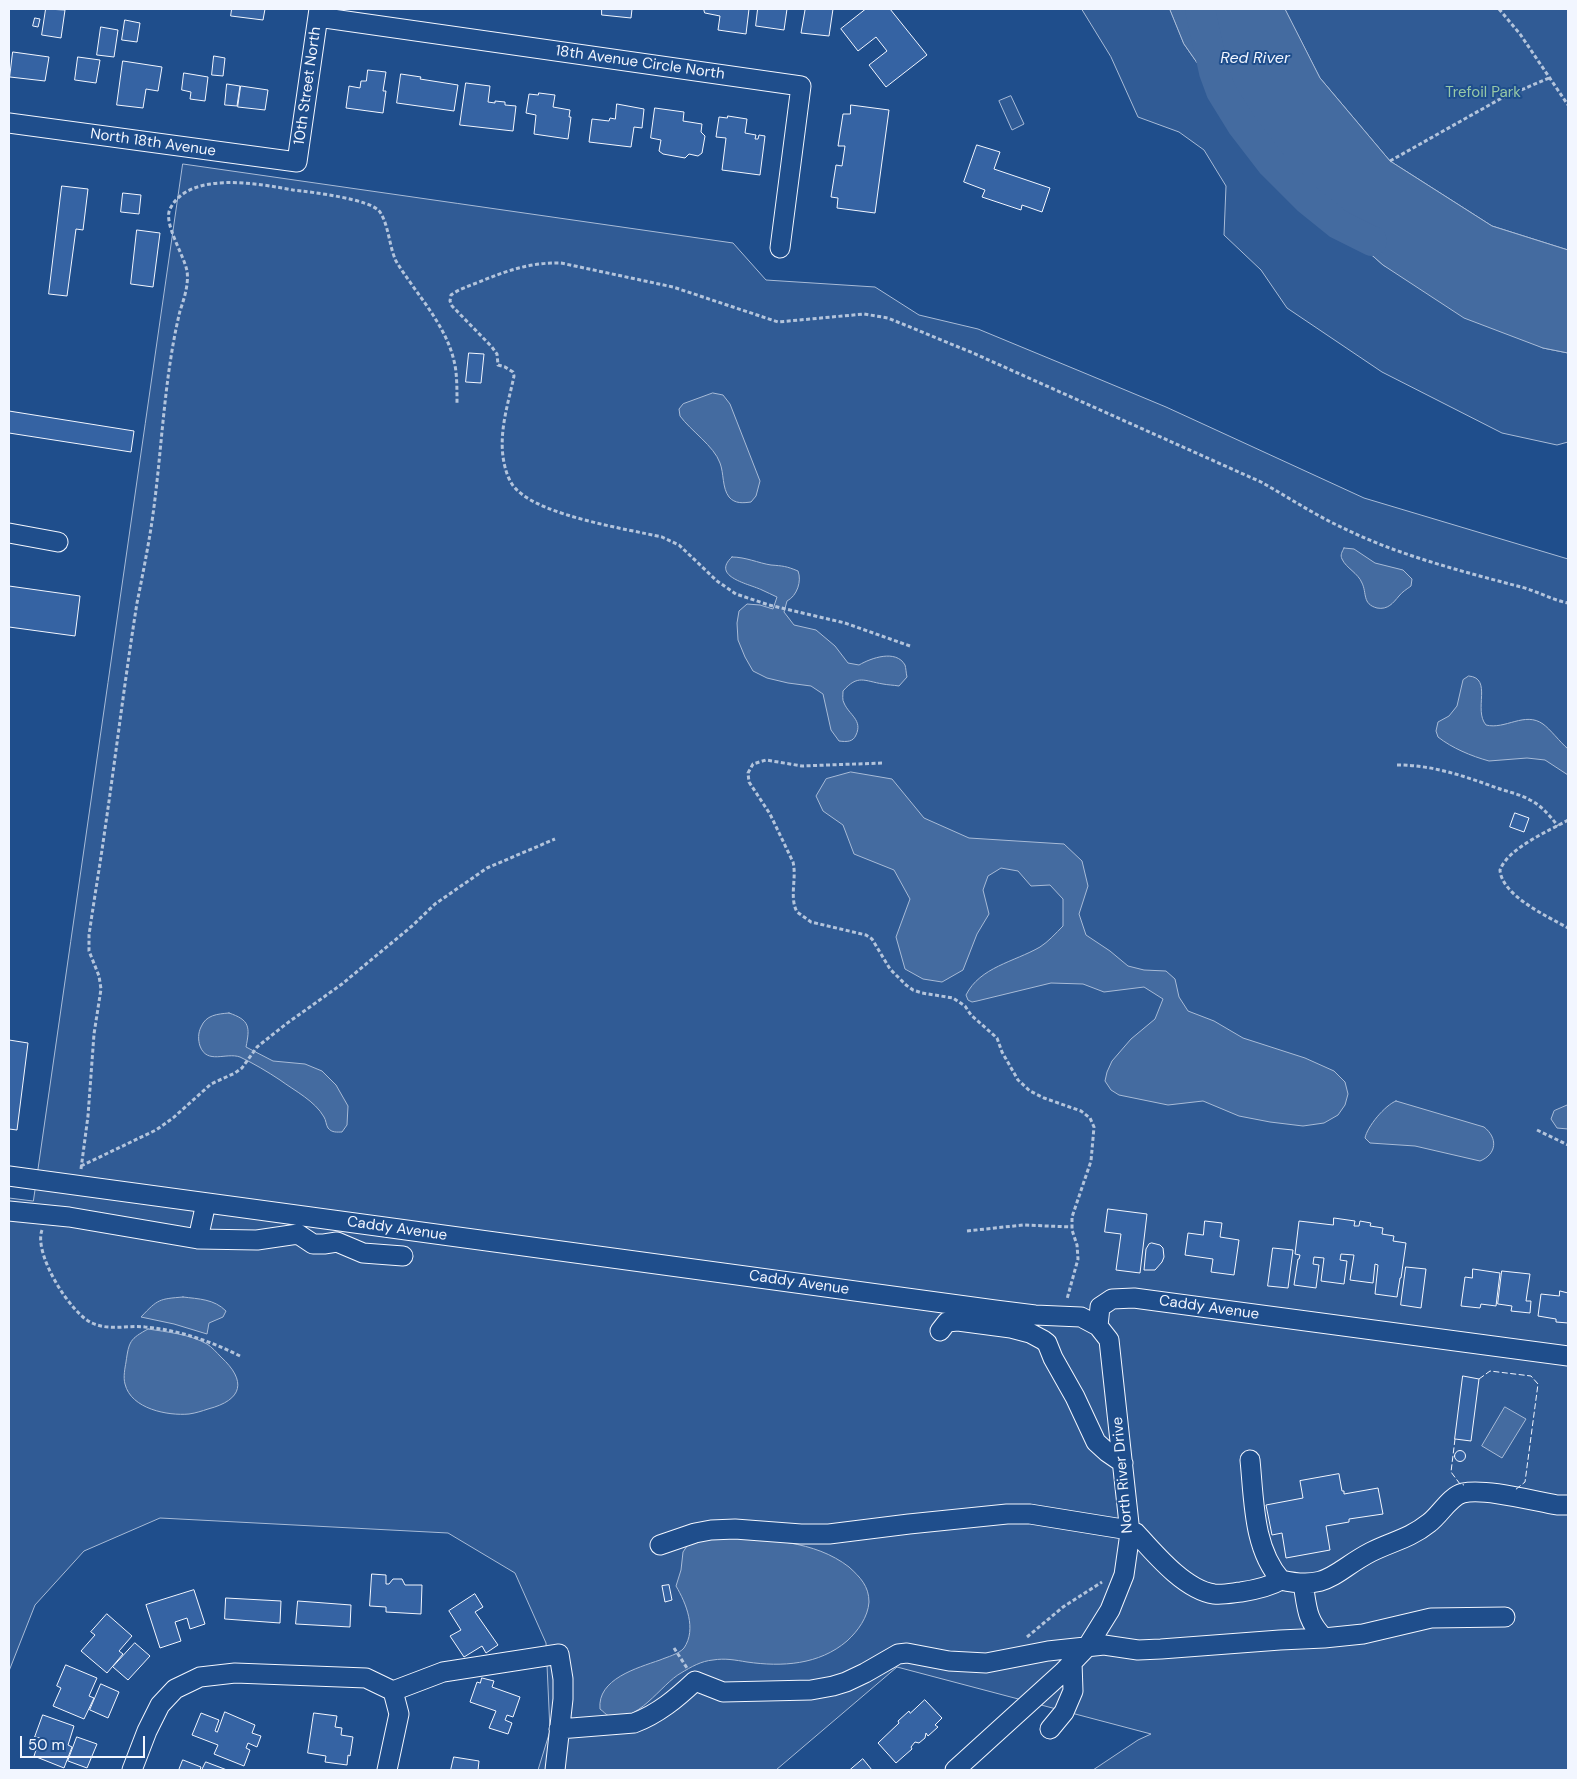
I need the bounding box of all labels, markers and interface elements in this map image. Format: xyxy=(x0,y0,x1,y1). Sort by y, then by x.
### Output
street label: 10th Street North xyxy=(291,26,325,146)
street label: 18th Avenue Circle North xyxy=(554,42,726,84)
water label: Red River xyxy=(1220,49,1290,69)
park label: Trefoil Park xyxy=(1445,84,1521,102)
street label: North 18th Avenue xyxy=(89,125,217,161)
street label: Caddy Avenue xyxy=(346,1213,448,1245)
street label: Caddy Avenue xyxy=(748,1267,850,1299)
street label: Caddy Avenue xyxy=(1158,1292,1260,1324)
street label: North River Drive xyxy=(1109,1416,1137,1534)
scale bar xyxy=(22,1726,148,1758)
text: 50 m xyxy=(28,1735,65,1755)

